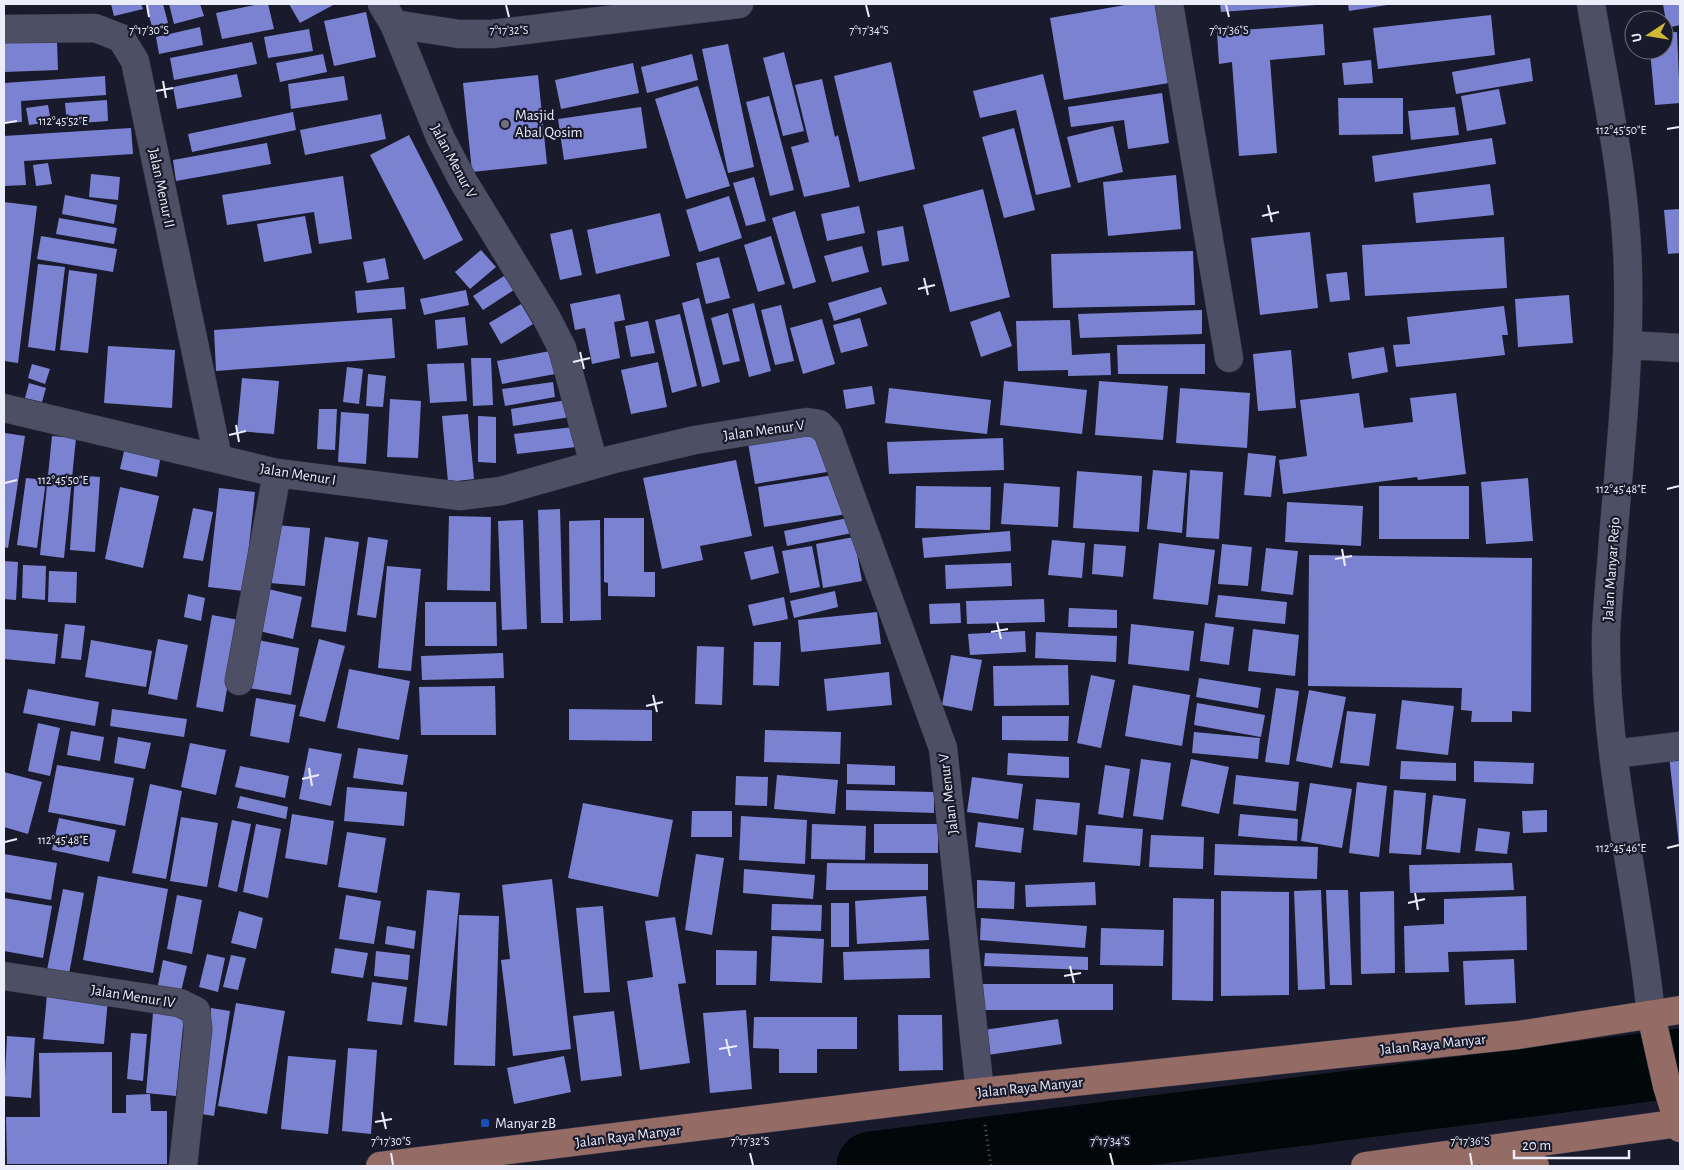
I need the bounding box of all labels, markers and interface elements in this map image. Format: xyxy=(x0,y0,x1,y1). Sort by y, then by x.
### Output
north arrow xyxy=(1624,10,1674,60)
text: 7°17'30"S xyxy=(129,24,169,36)
text: 7°17'32"S xyxy=(489,24,529,36)
text: 7°17'34"S xyxy=(849,24,889,36)
text: 7°17'36"S xyxy=(1209,24,1249,36)
text: U xyxy=(1629,32,1645,43)
place label: Masjid Abal Qosim xyxy=(515,108,583,140)
text: 112°45'52"E xyxy=(38,115,88,127)
marker: Masjid Abal Qosim xyxy=(499,118,511,130)
street label: Jalan Menur V xyxy=(428,122,480,201)
text: 112°45'50"E xyxy=(1596,124,1646,136)
street label: Jalan Menur II xyxy=(146,147,177,229)
street label: Jalan Menur V xyxy=(723,417,806,444)
street label: Jalan Menur I xyxy=(259,461,337,488)
text: 112°45'50"E xyxy=(38,474,88,486)
text: 112°45'48"E xyxy=(1596,483,1647,495)
street label: Jalan Manyar Rejo xyxy=(1600,517,1623,622)
street label: Jalan Menur V xyxy=(936,752,961,835)
text: 112°45'48"E xyxy=(38,834,89,846)
text: 112°45'46"E xyxy=(1596,842,1646,854)
street label: Jalan Menur IV xyxy=(90,982,177,1011)
street label: Jalan Raya Manyar xyxy=(1380,1031,1487,1057)
street label: Jalan Raya Manyar xyxy=(977,1074,1084,1100)
place label: Manyar 2B xyxy=(495,1116,556,1131)
marker: Manyar 2B xyxy=(479,1117,491,1129)
street label: Jalan Raya Manyar xyxy=(575,1123,682,1150)
scale bar xyxy=(1514,1128,1629,1160)
text: 7°17'30"S xyxy=(371,1135,411,1147)
text: 7°17'32"S xyxy=(730,1135,770,1147)
text: 7°17'34"S xyxy=(1090,1135,1130,1147)
text: 7°17'36"S xyxy=(1450,1135,1490,1147)
text: 20 m xyxy=(1522,1138,1551,1153)

